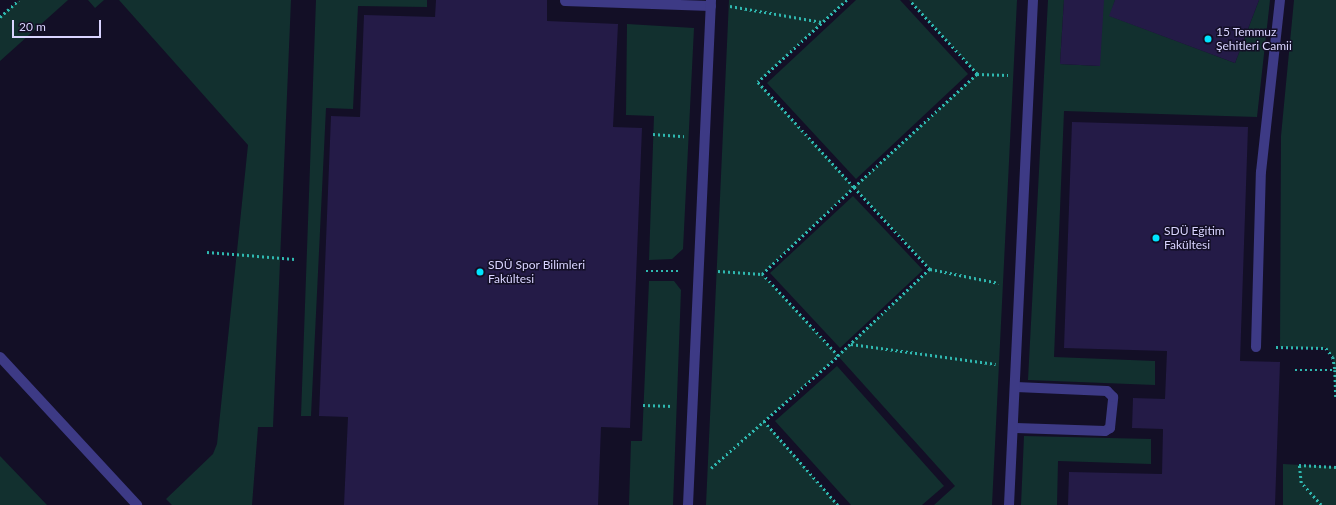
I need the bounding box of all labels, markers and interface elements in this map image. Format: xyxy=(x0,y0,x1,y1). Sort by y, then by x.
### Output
scale bar xyxy=(14,12,103,38)
text: 20 m xyxy=(19,19,46,34)
place label: 15 Temmuz Şehitleri Camii xyxy=(1216,25,1292,53)
marker: 15 Temmuz Şehitleri Camii xyxy=(1203,34,1213,44)
place label: SDÜ Eğitim Fakültesi xyxy=(1164,224,1225,252)
marker: SDÜ Eğitim Fakültesi xyxy=(1151,233,1161,243)
place label: SDÜ Spor Bilimleri Fakültesi xyxy=(488,258,585,286)
marker: SDÜ Spor Bilimleri Fakültesi xyxy=(475,267,485,277)

